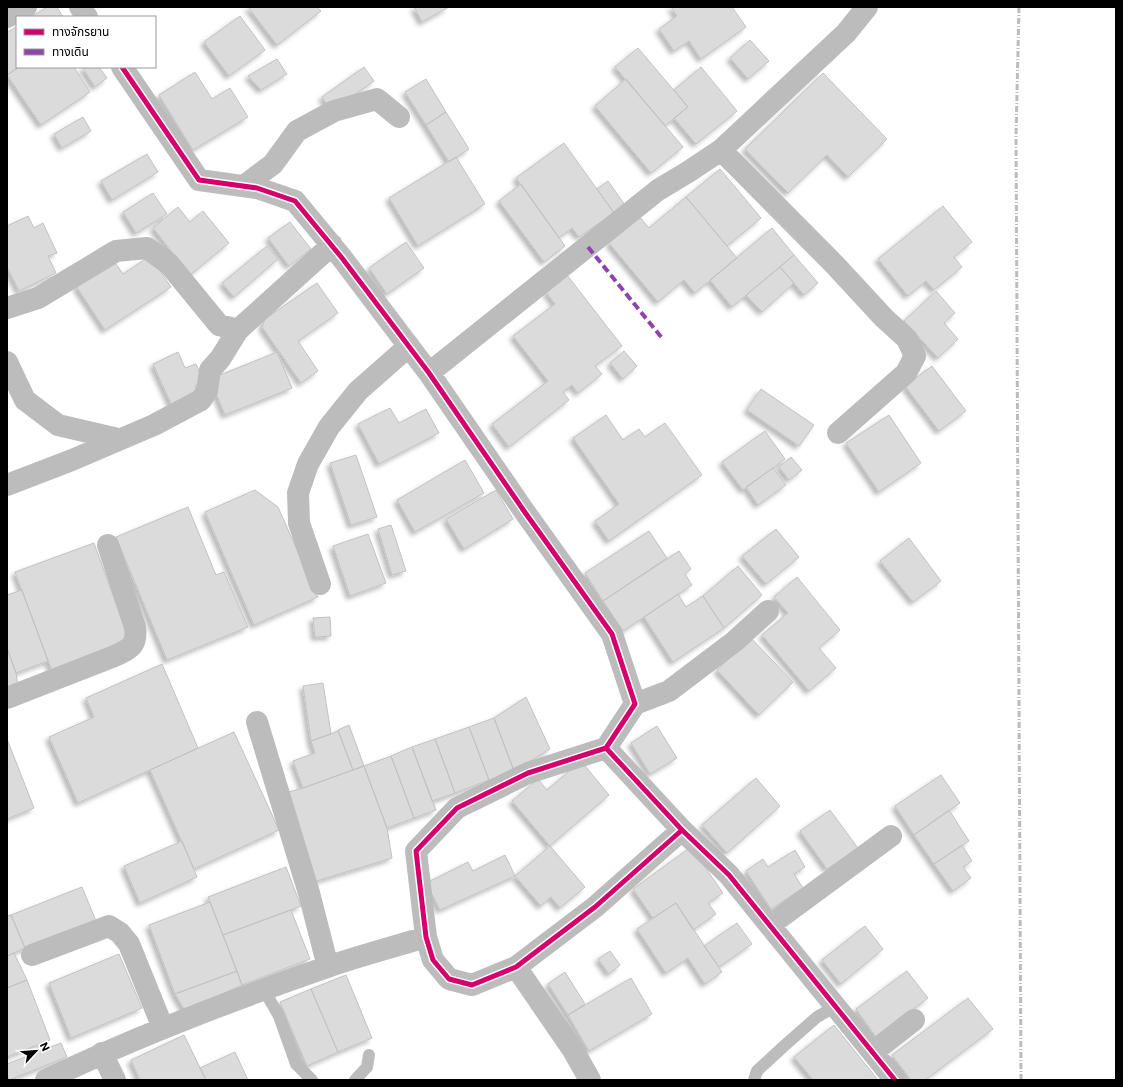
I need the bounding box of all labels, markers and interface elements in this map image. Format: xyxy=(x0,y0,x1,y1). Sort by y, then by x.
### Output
legend xyxy=(16,16,156,68)
text: ทางจักรยาน xyxy=(52,24,109,38)
text: ทางเดิน xyxy=(52,44,89,58)
north arrow xyxy=(16,1031,56,1071)
text: N xyxy=(38,1040,53,1053)

